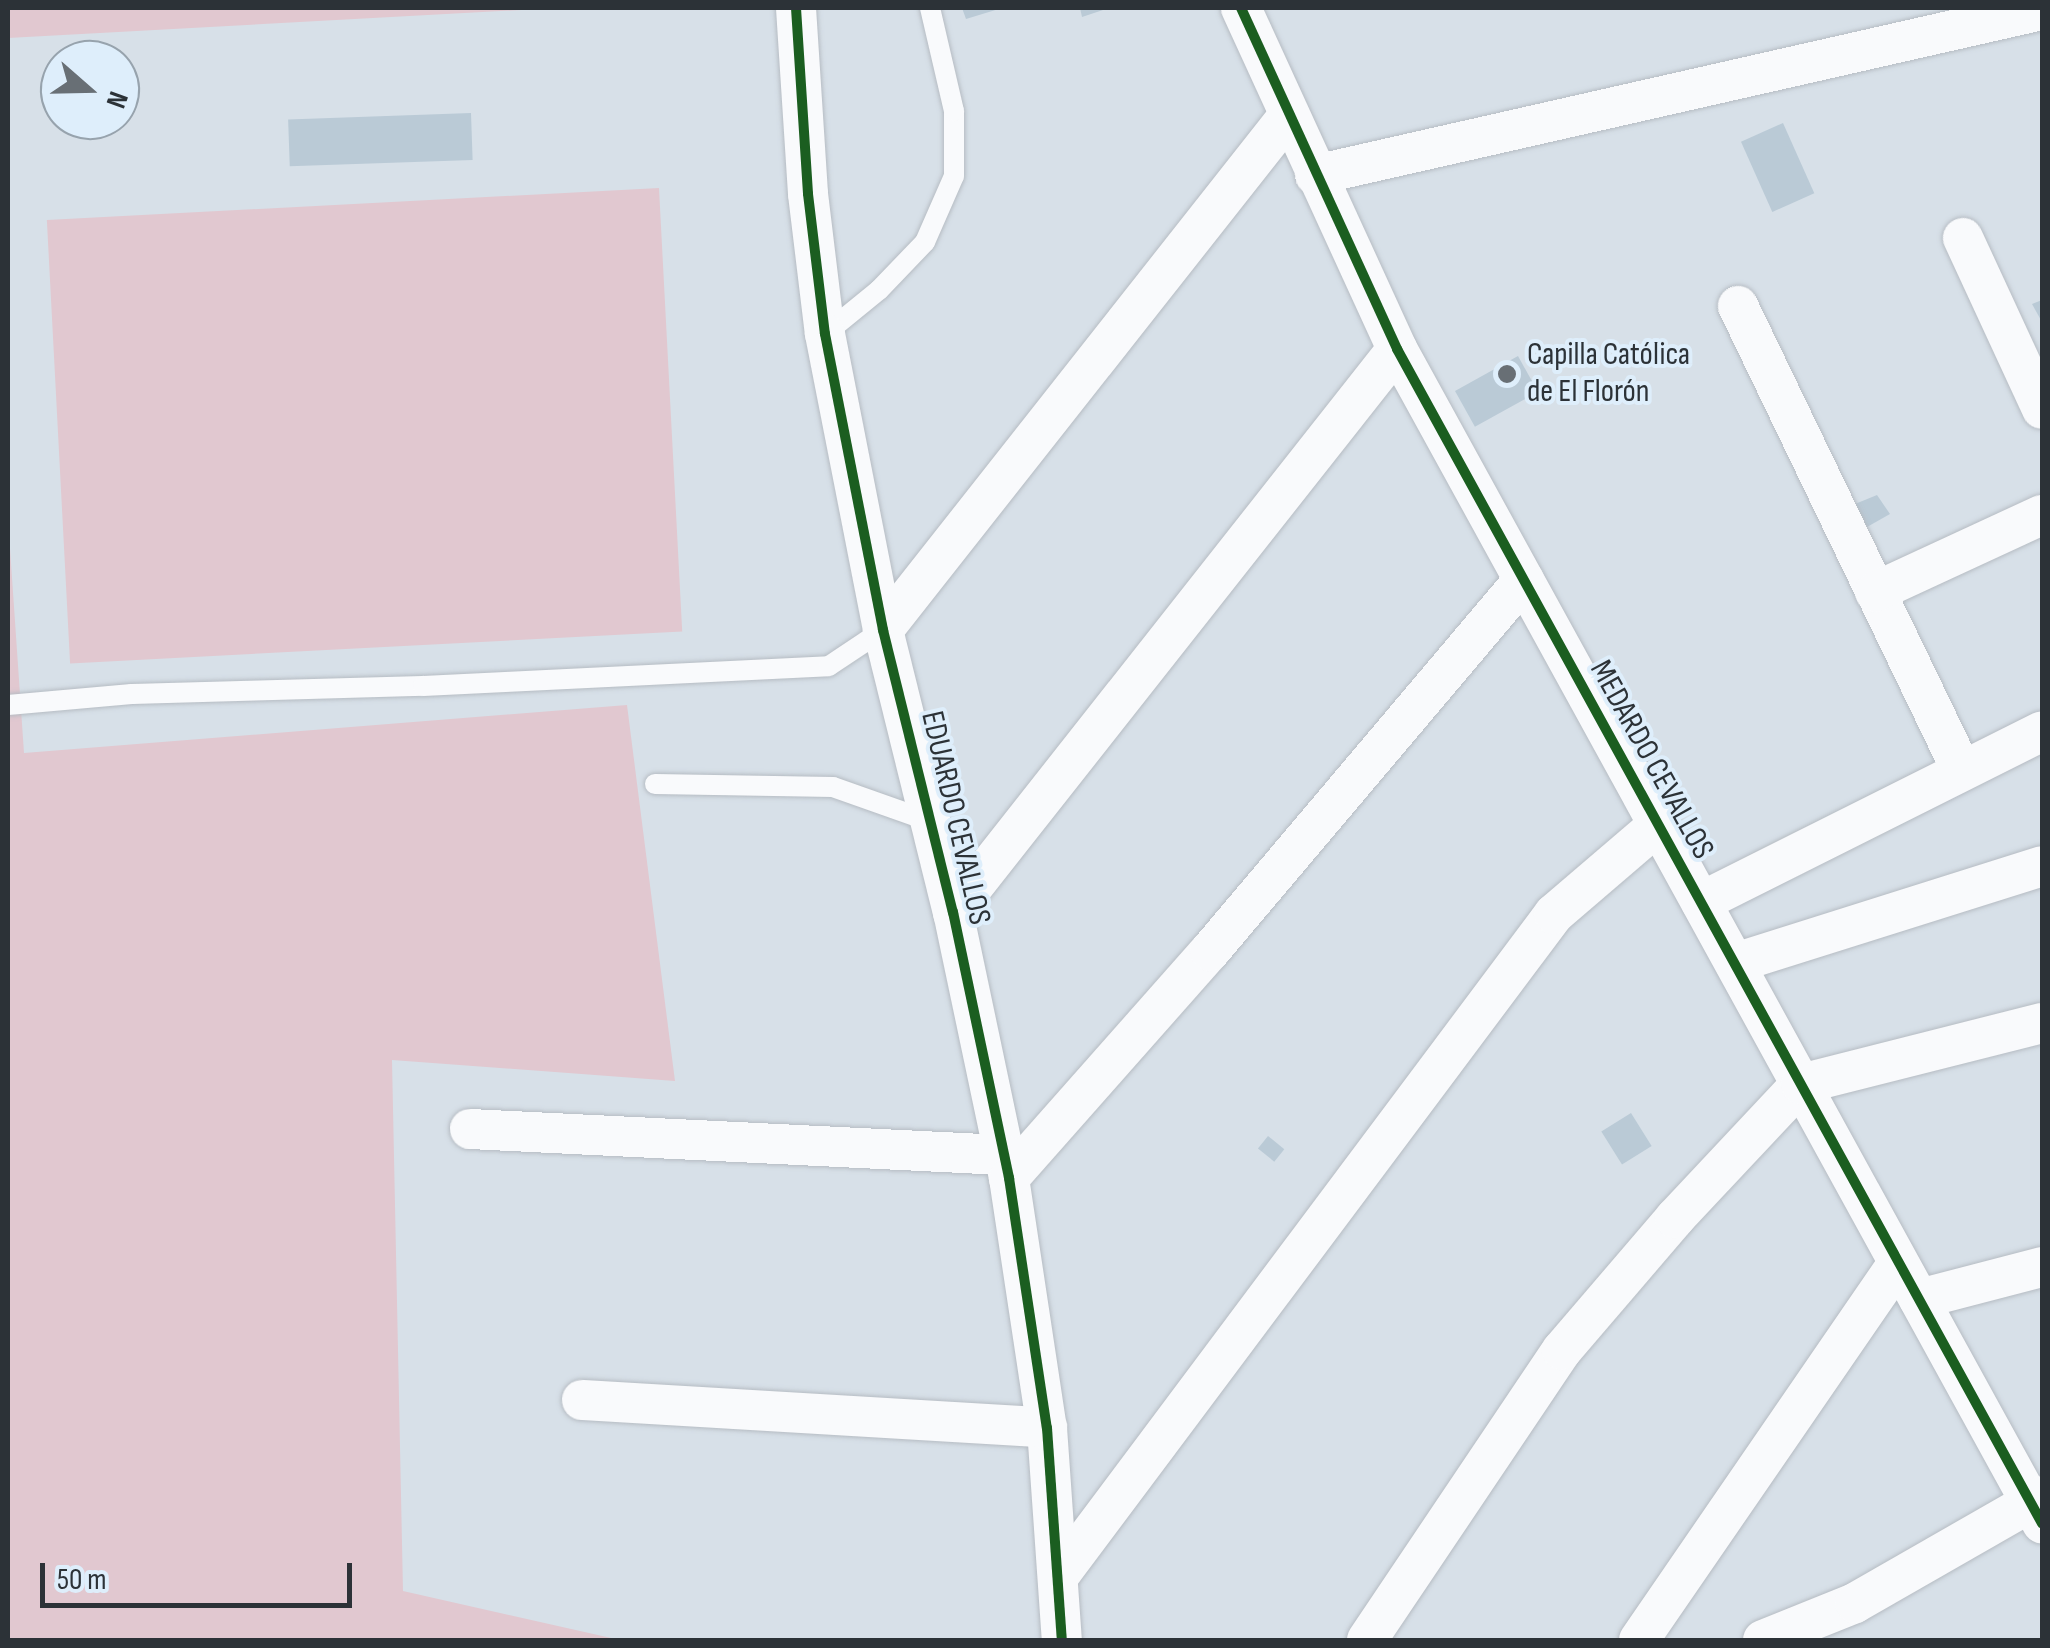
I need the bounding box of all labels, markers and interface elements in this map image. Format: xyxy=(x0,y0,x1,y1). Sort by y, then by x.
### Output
north arrow xyxy=(40,40,140,140)
text: N xyxy=(99,87,135,112)
place label: Capilla Católica de El Florón xyxy=(1527,337,1690,412)
marker: Capilla Católica de El Florón xyxy=(1496,363,1518,385)
street label: MEDARDO CEVALLOS xyxy=(1581,654,1721,866)
street label: EDUARDO CEVALLOS xyxy=(912,708,998,928)
scale bar xyxy=(45,1543,358,1605)
text: 50 m xyxy=(57,1562,106,1598)

